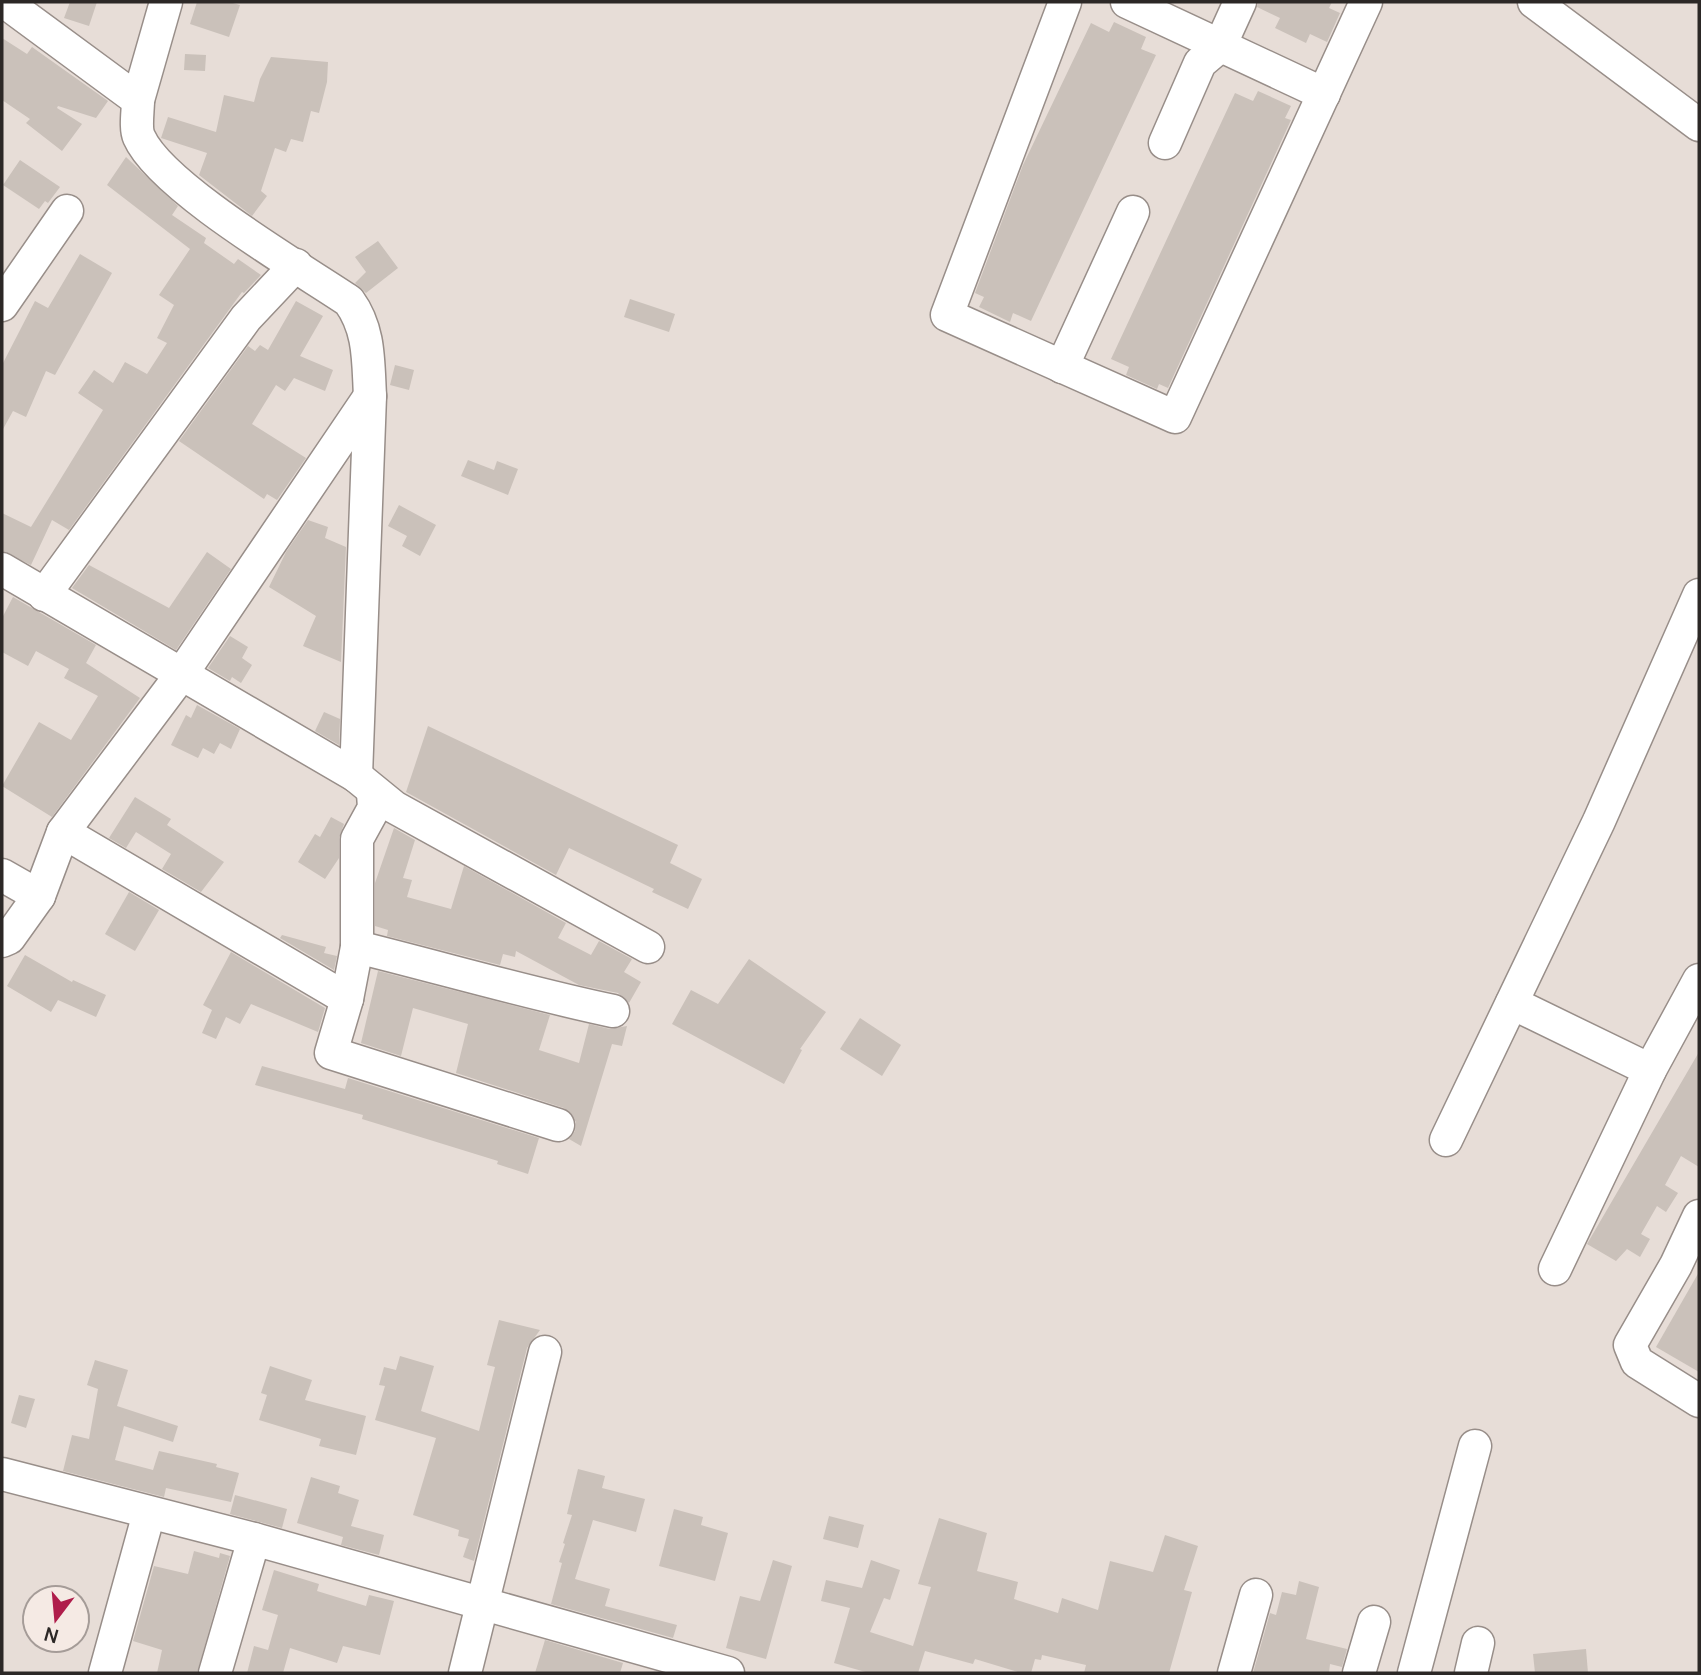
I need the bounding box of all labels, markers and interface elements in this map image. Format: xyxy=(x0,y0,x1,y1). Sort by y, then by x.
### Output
north arrow xyxy=(21,1584,91,1654)
text: N xyxy=(41,1621,61,1650)

